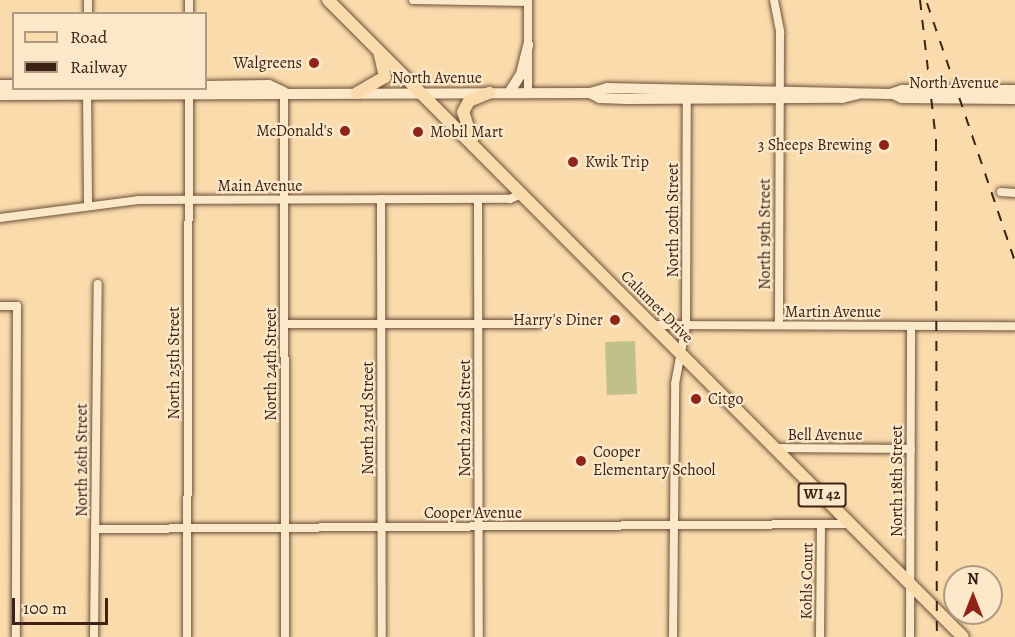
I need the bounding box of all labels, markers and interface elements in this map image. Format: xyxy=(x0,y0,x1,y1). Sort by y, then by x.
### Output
legend xyxy=(12,12,207,90)
text: Road xyxy=(70,25,107,49)
place label: Walgreens xyxy=(233,53,302,73)
text: Railway xyxy=(70,55,127,79)
marker: Walgreens xyxy=(307,56,321,70)
street label: North Avenue xyxy=(392,68,482,88)
street label: North Avenue xyxy=(909,73,999,93)
place label: McDonald's xyxy=(256,121,333,141)
place label: Mobil Mart xyxy=(430,122,503,142)
marker: McDonald's xyxy=(338,124,352,138)
marker: Mobil Mart xyxy=(411,125,425,139)
place label: 3 Sheeps Brewing xyxy=(758,135,872,155)
marker: 3 Sheeps Brewing xyxy=(877,138,891,152)
place label: Kwik Trip xyxy=(585,152,649,172)
marker: Kwik Trip xyxy=(566,155,580,169)
street label: North 20th Street xyxy=(663,163,683,277)
street label: Main Avenue xyxy=(218,176,302,196)
street label: North 19th Street xyxy=(755,178,775,290)
street label: Calumet Drive xyxy=(617,267,697,347)
street label: Martin Avenue xyxy=(785,302,881,322)
street label: North 25th Street xyxy=(164,306,184,420)
street label: North 24th Street xyxy=(261,307,281,421)
place label: Harry's Diner xyxy=(513,310,603,330)
marker: Harry's Diner xyxy=(608,313,622,327)
street label: North 22nd Street xyxy=(455,359,475,477)
street label: North 23rd Street xyxy=(358,361,378,475)
place label: Citgo xyxy=(708,389,743,409)
marker: Citgo xyxy=(689,392,703,406)
street label: North 26th Street xyxy=(72,403,92,517)
street label: Bell Avenue xyxy=(787,425,863,445)
street label: North 18th Street xyxy=(887,425,907,537)
place label: Cooper Elementary School xyxy=(593,442,716,480)
marker: Cooper Elementary School xyxy=(574,454,588,468)
road number: WI 42 xyxy=(796,483,848,507)
street label: Cooper Avenue xyxy=(424,503,522,523)
street label: Kohls Court xyxy=(797,542,817,620)
north arrow xyxy=(943,565,1003,625)
text: N xyxy=(967,568,979,590)
scale bar xyxy=(15,586,111,624)
text: 100 m xyxy=(23,596,67,620)

